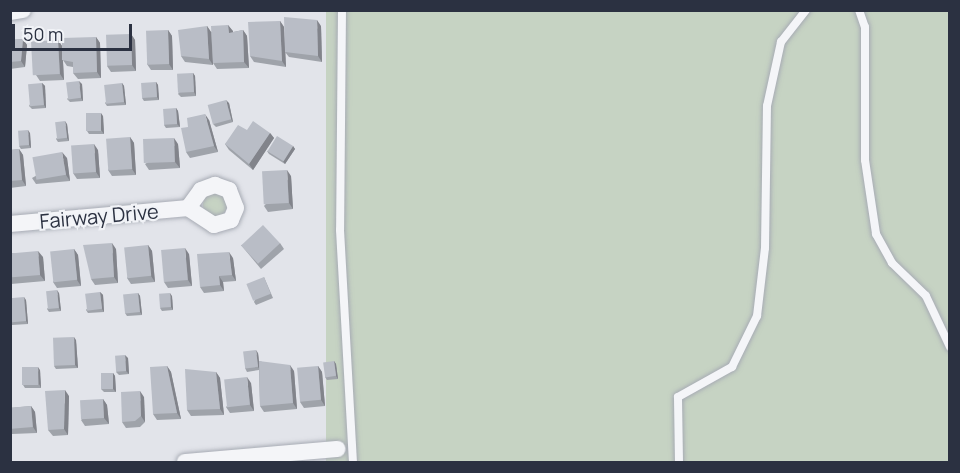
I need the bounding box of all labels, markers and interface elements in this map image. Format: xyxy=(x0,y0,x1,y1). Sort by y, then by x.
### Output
scale bar xyxy=(15,12,135,50)
text: 50 m xyxy=(23,22,63,46)
street label: Fairway Drive xyxy=(39,199,159,233)

